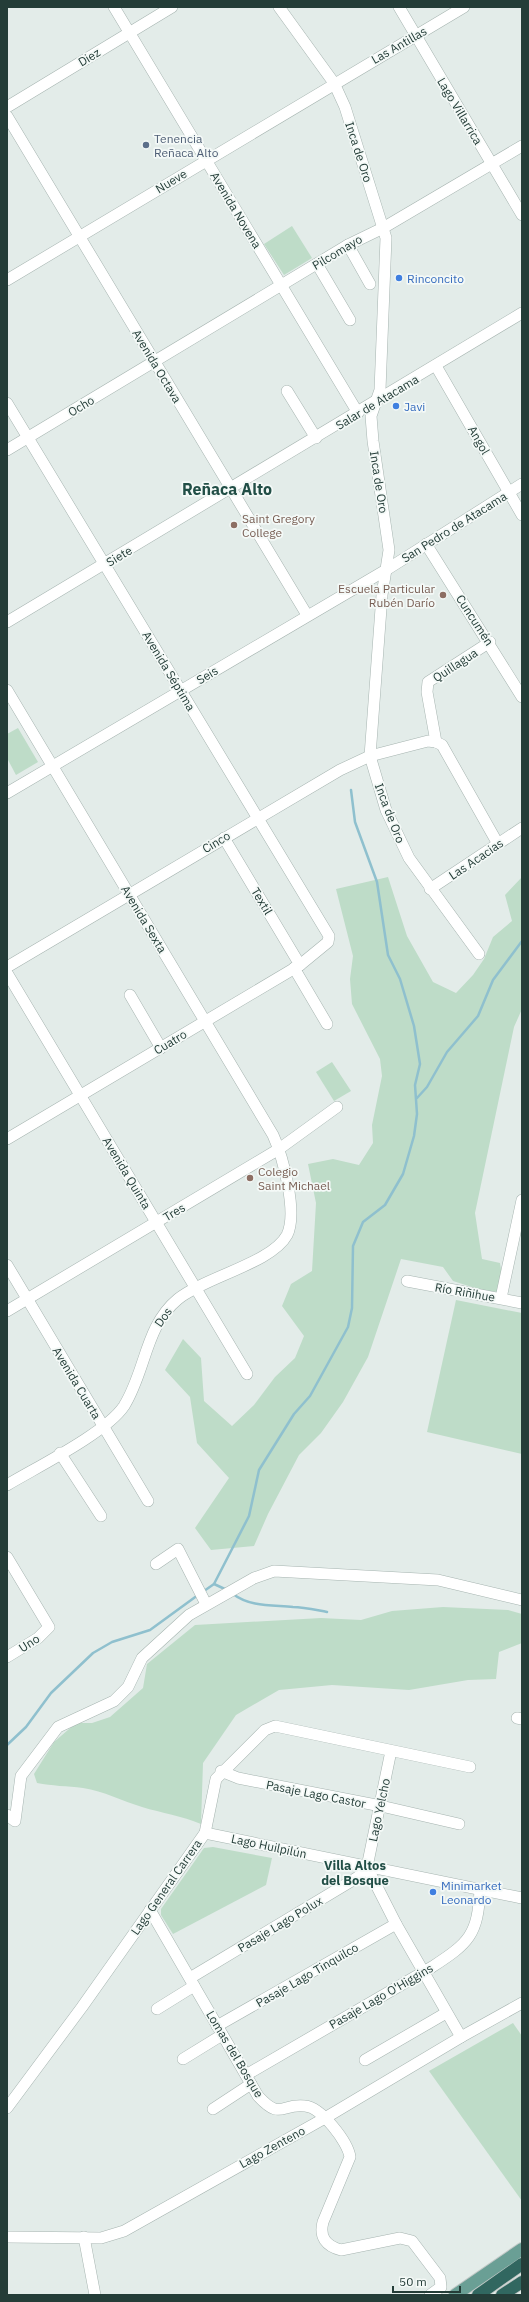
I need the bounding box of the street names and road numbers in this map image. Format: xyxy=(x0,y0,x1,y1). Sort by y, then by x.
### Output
street label: Las Antillas xyxy=(369,23,430,67)
street label: Diez xyxy=(75,44,103,69)
street label: Lago Villarrica xyxy=(434,75,486,148)
street label: Inca de Oro xyxy=(342,120,376,184)
street label: Nueve xyxy=(152,166,190,196)
street label: Avenida Novena xyxy=(207,169,265,251)
street label: Pilcomayo xyxy=(309,231,365,273)
street label: Avenida Octava xyxy=(129,327,185,406)
street label: Salar de Atacama xyxy=(333,371,422,433)
street label: Ocho xyxy=(65,392,97,420)
street label: Angol xyxy=(465,423,493,457)
street label: Inca de Oro xyxy=(367,450,391,514)
street label: San Pedro de Atacama xyxy=(399,488,510,566)
street label: Siete xyxy=(103,542,135,569)
street label: Cuncumén xyxy=(453,592,497,648)
street label: Avenida Séptima xyxy=(139,628,199,714)
street label: Quillagua xyxy=(430,645,481,685)
street label: Seis xyxy=(194,663,221,687)
street label: Inca de Oro xyxy=(372,781,408,845)
street label: Cinco xyxy=(199,828,233,856)
street label: Las Acacias xyxy=(446,835,506,883)
street label: Avenida Sexta xyxy=(118,883,170,956)
street label: Textil xyxy=(248,885,276,917)
street label: Cuatro xyxy=(151,1026,190,1058)
street label: Avenida Quinta xyxy=(100,1134,155,1212)
street label: Tres xyxy=(160,1200,188,1224)
street label: Río Riñihue xyxy=(434,1279,497,1305)
street label: Dos xyxy=(151,1304,175,1330)
street label: Avenida Cuarta xyxy=(50,1344,105,1422)
street label: Uno xyxy=(16,1631,42,1655)
street label: Pasaje Lago Castor xyxy=(265,1777,368,1811)
street label: Lago Yelcho xyxy=(365,1777,393,1843)
street label: Lago Huilpilún xyxy=(230,1831,308,1861)
street label: Lago General Carrera xyxy=(127,1836,205,1938)
street label: Pasaje Lago Polux xyxy=(235,1893,325,1955)
street label: Pasaje Lago Tinquilco xyxy=(253,1939,361,2010)
street label: Pasaje Lago O'Higgins xyxy=(326,1960,436,2032)
street label: Lomas del Bosque xyxy=(203,2008,267,2100)
street label: Lago Zenteno xyxy=(237,2123,308,2171)

